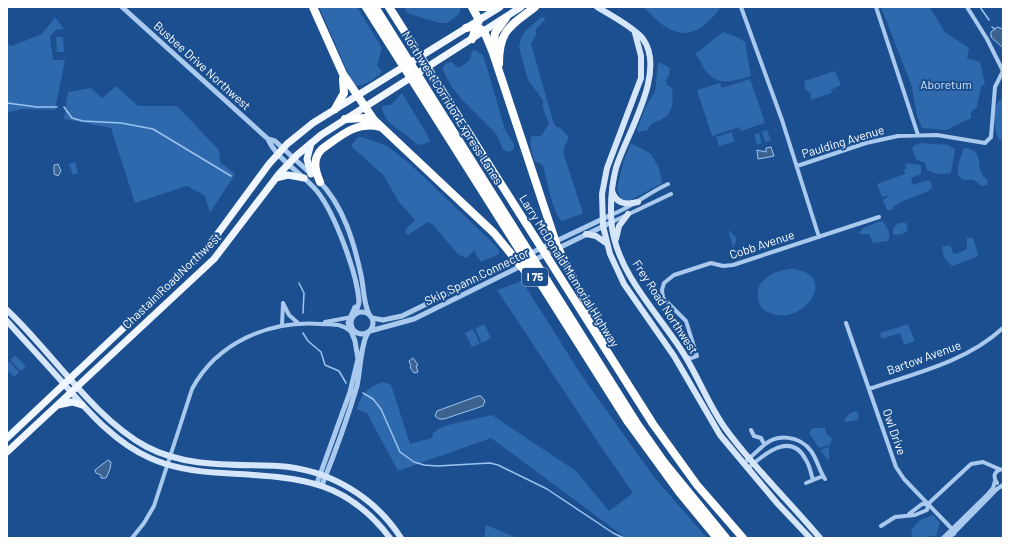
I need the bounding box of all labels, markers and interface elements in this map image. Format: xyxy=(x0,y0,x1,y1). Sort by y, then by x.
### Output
street label: Busbee Drive Northwest xyxy=(151,18,254,112)
street label: Northwest Corridor Express Lanes xyxy=(400,28,506,187)
park label: Aboretum xyxy=(920,77,972,91)
street label: Paulding Avenue xyxy=(800,122,886,160)
street label: Larry McDonald Memorial Highway xyxy=(517,192,623,350)
street label: Cobb Avenue xyxy=(727,227,796,261)
street label: Chastain Road Northwest xyxy=(119,229,224,331)
street label: Skip Spann Connector xyxy=(422,244,532,308)
street label: Frey Road Northwest xyxy=(630,257,701,356)
road number: I 75 xyxy=(522,268,548,286)
street label: Bartow Avenue xyxy=(885,337,963,377)
street label: Owl Drive xyxy=(881,407,909,457)

